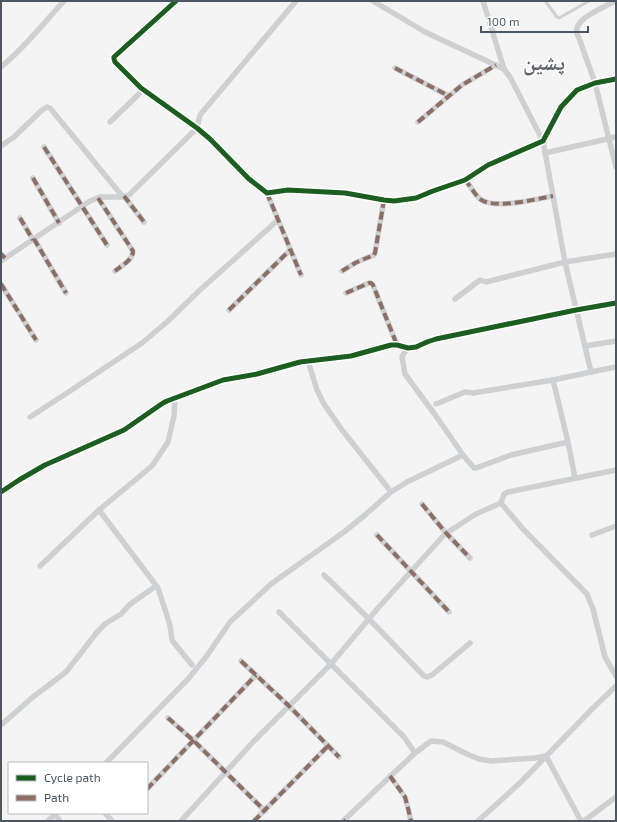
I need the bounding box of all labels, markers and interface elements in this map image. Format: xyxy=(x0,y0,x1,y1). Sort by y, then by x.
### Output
scale bar xyxy=(481,8,588,34)
text: 100 m xyxy=(487,14,519,28)
district label: پشین xyxy=(523,49,565,76)
legend xyxy=(8,762,148,814)
text: Cycle path xyxy=(44,770,101,784)
text: Path xyxy=(44,790,69,804)

